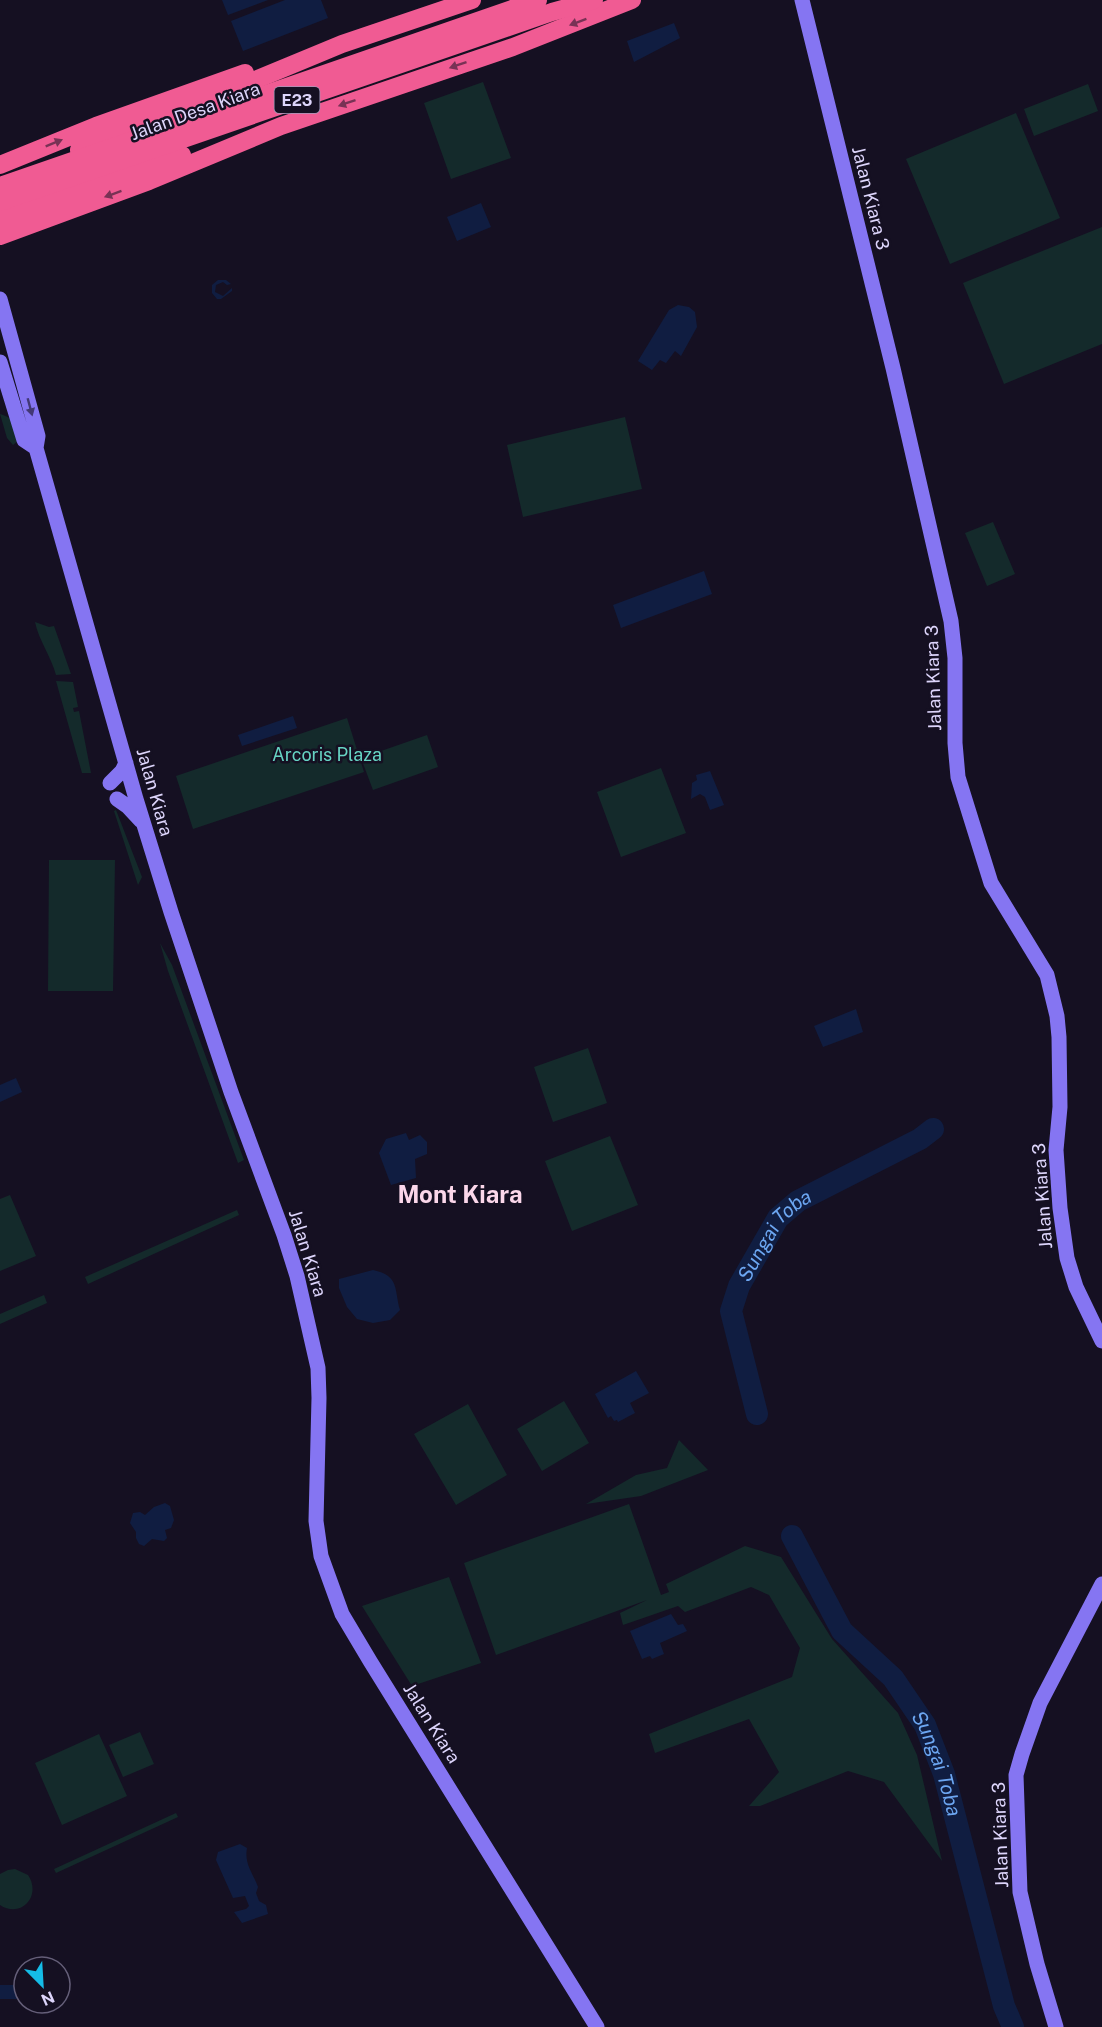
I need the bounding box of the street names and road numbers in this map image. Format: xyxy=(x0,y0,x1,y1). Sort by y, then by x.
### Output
street label: Jalan Desa Kiara xyxy=(127,78,263,144)
road number: E23 xyxy=(274,87,320,113)
street label: Jalan Kiara 3 xyxy=(848,144,894,252)
street label: Jalan Kiara 3 xyxy=(921,625,945,731)
street label: Jalan Kiara xyxy=(132,746,178,838)
street label: Jalan Kiara 3 xyxy=(1028,1142,1056,1250)
street label: Jalan Kiara xyxy=(285,1207,331,1299)
street label: Jalan Kiara xyxy=(399,1679,465,1767)
street label: Jalan Kiara 3 xyxy=(988,1782,1012,1888)

